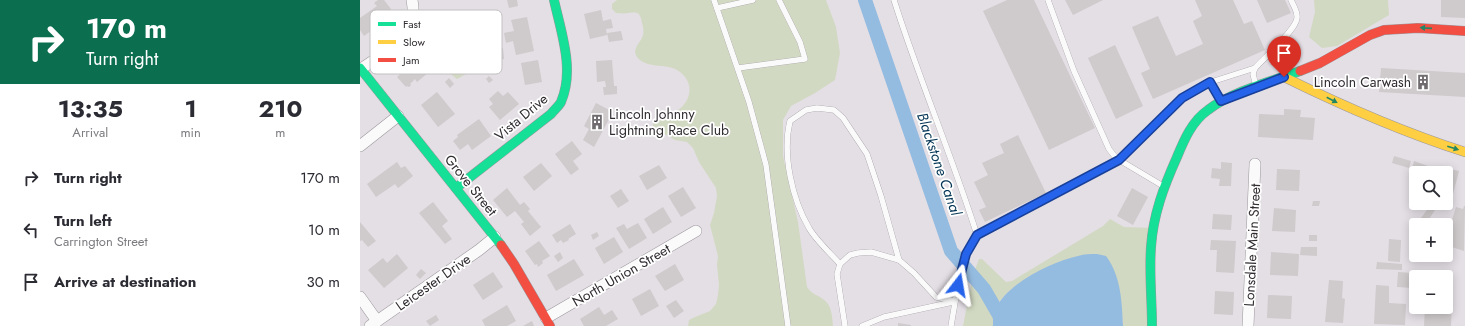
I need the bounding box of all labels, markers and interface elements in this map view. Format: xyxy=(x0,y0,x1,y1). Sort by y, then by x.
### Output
text: 170 m xyxy=(86,8,167,49)
legend xyxy=(370,10,502,74)
icon: right xyxy=(20,16,72,68)
text: Fast xyxy=(403,16,421,32)
one-way arrow xyxy=(1420,25,1432,32)
text: Slow xyxy=(403,34,425,50)
pin xyxy=(1267,36,1301,77)
icon: arrive xyxy=(1273,42,1295,64)
text: Turn right xyxy=(86,46,158,72)
text: Jam xyxy=(401,52,420,68)
place label: Lincoln Carwash xyxy=(1314,72,1411,92)
building icon: Lincoln Carwash xyxy=(1414,73,1432,91)
street label: Vista Drive xyxy=(490,89,552,145)
text: 13:35 xyxy=(58,91,123,126)
text: 1 xyxy=(185,91,197,126)
text: 210 xyxy=(258,91,302,126)
one-way arrow xyxy=(1326,97,1338,103)
place label: Lincoln Johnny Lightning Race Club xyxy=(609,104,729,140)
water label: Blackstone Canal xyxy=(911,110,967,219)
building icon: Lincoln Johnny Lightning Race Club xyxy=(588,113,606,131)
text: Arrival xyxy=(72,123,108,142)
text: min xyxy=(180,123,201,142)
text: m xyxy=(275,123,285,142)
one-way arrow xyxy=(1447,145,1459,151)
street label: Grove Street xyxy=(440,150,502,220)
map controls xyxy=(1409,166,1453,314)
button: search xyxy=(1409,166,1453,210)
icon: right xyxy=(20,167,42,189)
text: Turn right xyxy=(54,167,122,189)
text: 170 m xyxy=(300,167,340,189)
street label: Lonsdale Main Street xyxy=(1239,182,1265,307)
text: Turn left xyxy=(54,210,112,232)
button: + xyxy=(1409,218,1453,262)
icon: left xyxy=(20,219,42,241)
text: 10 m xyxy=(308,219,340,241)
text: Carrington Street xyxy=(54,232,148,251)
street label: North Union Street xyxy=(568,238,674,311)
street label: Leicester Drive xyxy=(391,249,475,315)
position arrow xyxy=(937,264,979,306)
button: − xyxy=(1409,270,1453,314)
icon: arrive xyxy=(20,271,42,293)
text: Arrive at destination xyxy=(54,271,196,293)
text: 30 m xyxy=(307,271,340,293)

